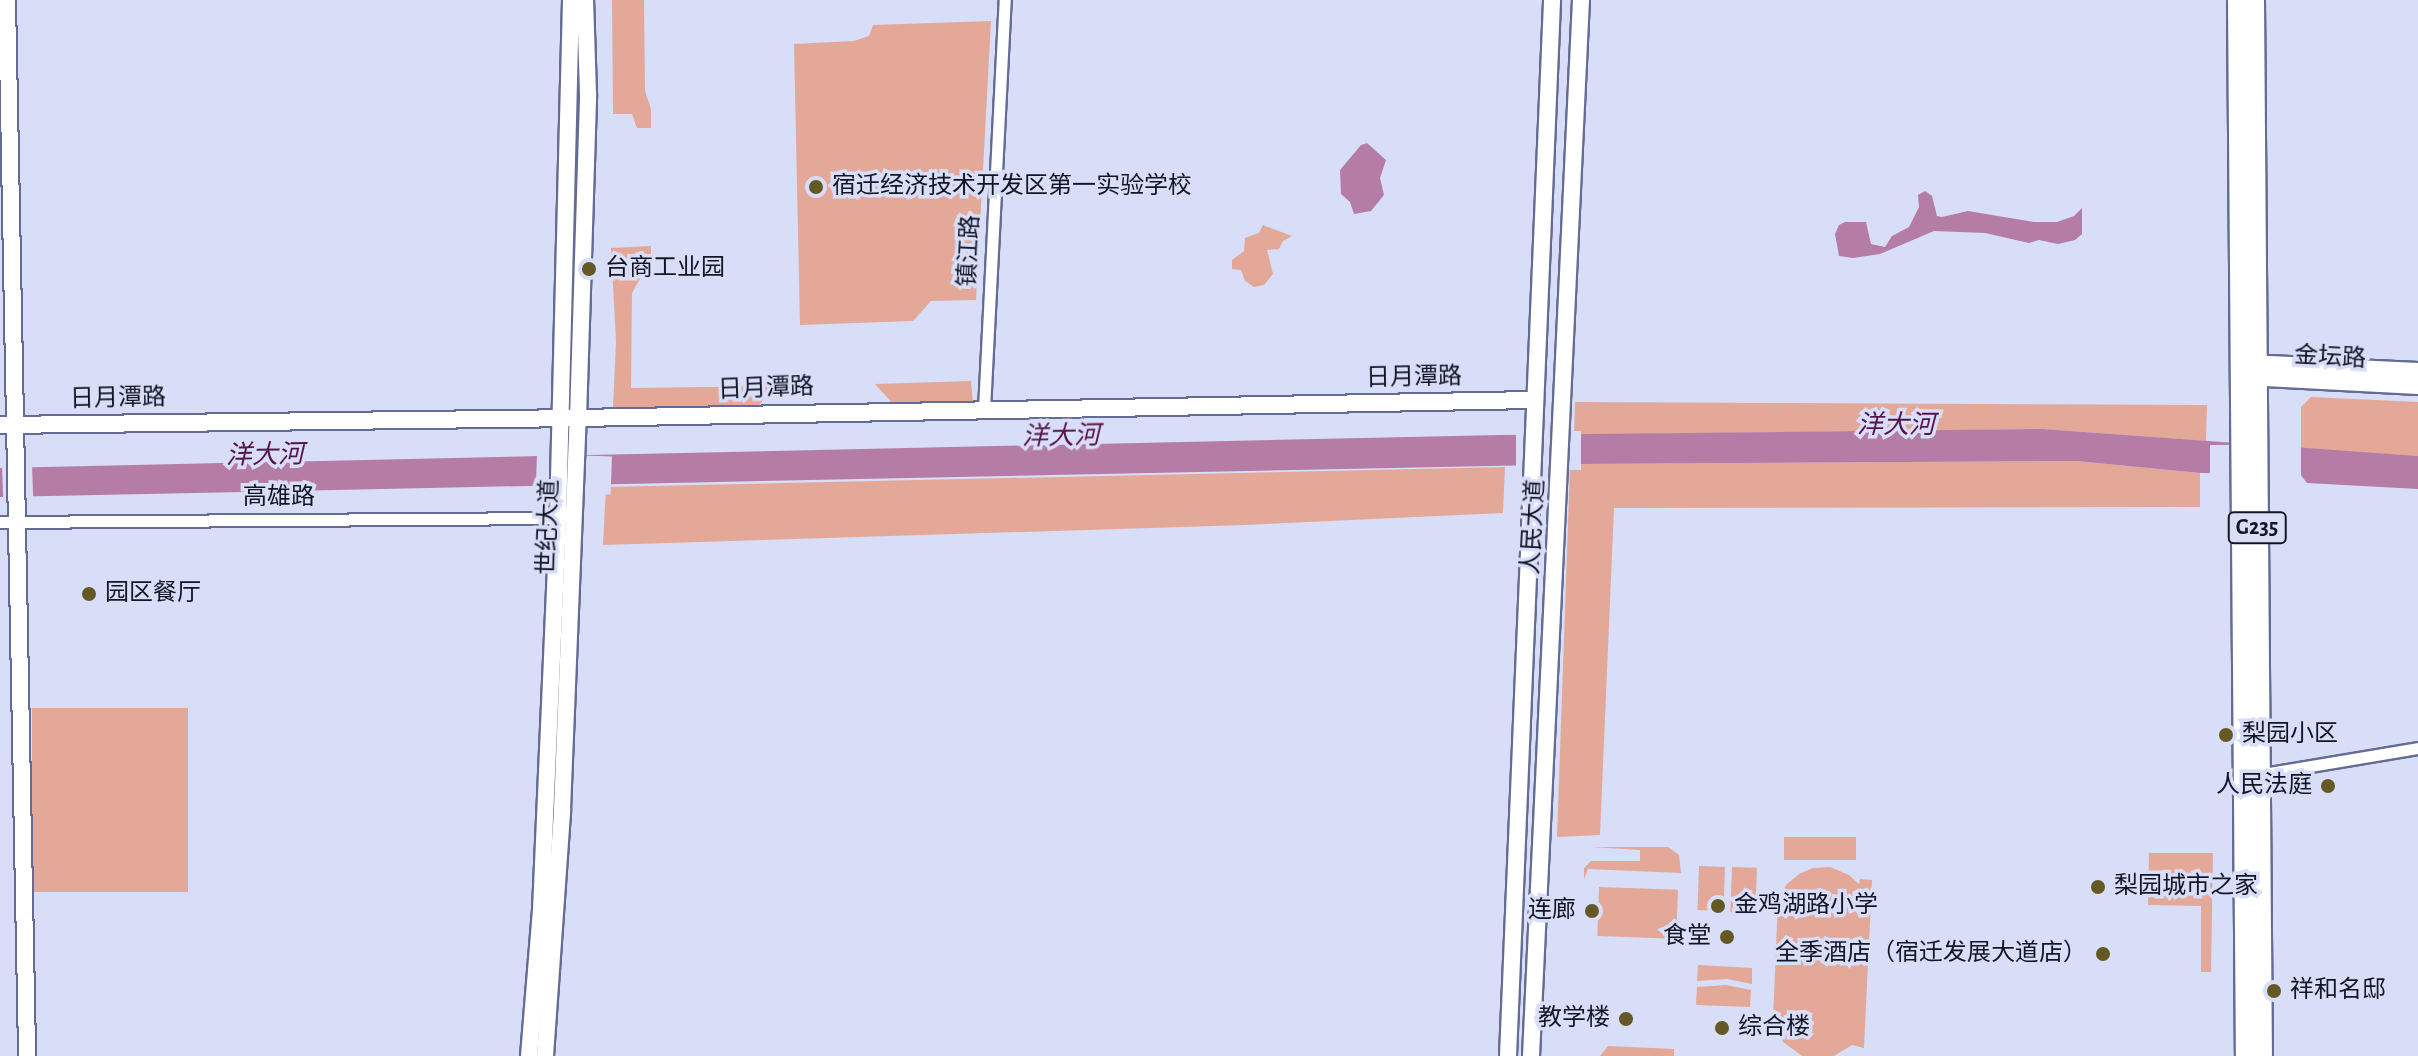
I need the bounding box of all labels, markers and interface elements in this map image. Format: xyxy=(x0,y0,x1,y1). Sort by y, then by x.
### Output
place label: 宿迁经济技术开发区第一实验学校 xyxy=(832,173,1192,201)
marker: 宿迁经济技术开发区第一实验学校 xyxy=(807,178,825,196)
street label: 镇江路 xyxy=(954,214,986,288)
place label: 台商工业园 xyxy=(605,255,725,283)
marker: 台商工业园 xyxy=(580,260,598,278)
street label: 金坛路 xyxy=(2293,342,2367,374)
street label: 日月潭路 xyxy=(1366,363,1462,393)
street label: 日月潭路 xyxy=(718,373,814,405)
street label: 日月潭路 xyxy=(70,384,166,414)
water label: 洋大河 xyxy=(1857,410,1935,442)
water label: 洋大河 xyxy=(1022,421,1100,453)
water label: 洋大河 xyxy=(226,440,304,472)
street label: 人民大道 xyxy=(1517,478,1551,576)
street label: 世纪大道 xyxy=(533,479,565,575)
street label: 高雄路 xyxy=(243,484,315,512)
road number: G235 xyxy=(2227,510,2287,546)
place label: 园区餐厅 xyxy=(105,580,201,608)
marker: 园区餐厅 xyxy=(80,585,98,603)
place label: 梨园小区 xyxy=(2242,721,2338,749)
marker: 梨园小区 xyxy=(2217,726,2235,744)
place label: 人民法庭 xyxy=(2216,772,2312,800)
marker: 人民法庭 xyxy=(2319,777,2337,795)
place label: 梨园城市之家 xyxy=(2114,873,2258,901)
marker: 梨园城市之家 xyxy=(2089,878,2107,896)
place label: 金鸡湖路小学 xyxy=(1734,892,1878,920)
place label: 连廊 xyxy=(1528,897,1576,925)
marker: 金鸡湖路小学 xyxy=(1709,897,1727,915)
marker: 连廊 xyxy=(1583,902,1601,920)
place label: 食堂 xyxy=(1663,923,1711,951)
marker: 食堂 xyxy=(1718,928,1736,946)
place label: 全季酒店（宿迁发展大道店） xyxy=(1775,940,2087,968)
marker: 全季酒店（宿迁发展大道店） xyxy=(2094,945,2112,963)
place label: 祥和名邸 xyxy=(2290,977,2386,1005)
marker: 祥和名邸 xyxy=(2265,982,2283,1000)
place label: 教学楼 xyxy=(1538,1005,1610,1033)
marker: 教学楼 xyxy=(1617,1010,1635,1028)
place label: 综合楼 xyxy=(1738,1014,1810,1042)
marker: 综合楼 xyxy=(1713,1019,1731,1037)

